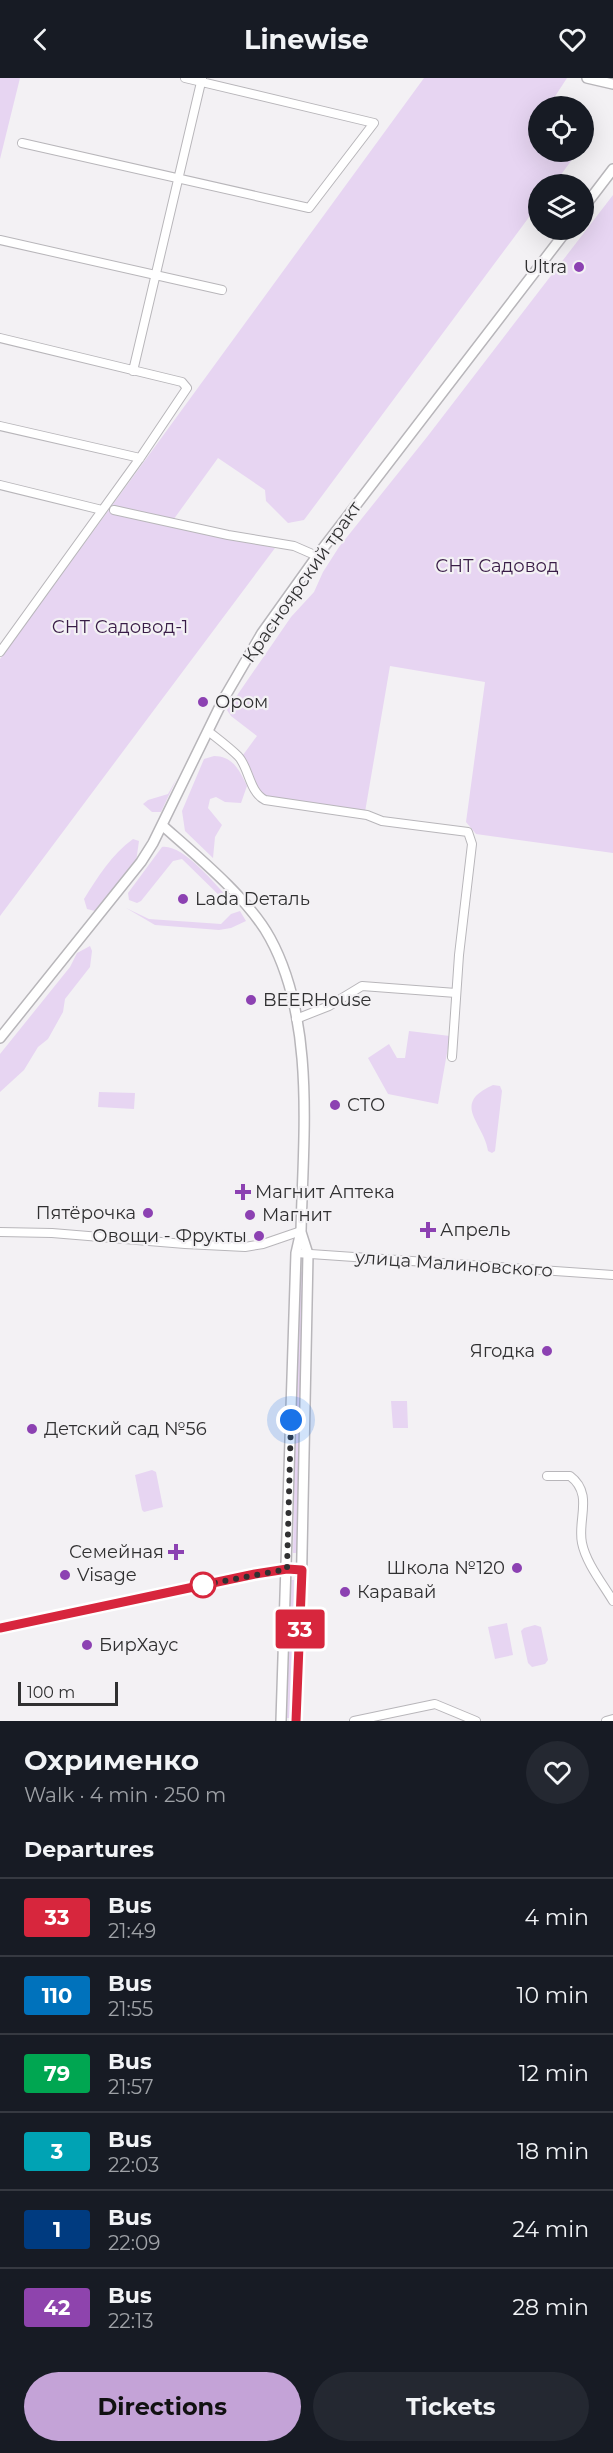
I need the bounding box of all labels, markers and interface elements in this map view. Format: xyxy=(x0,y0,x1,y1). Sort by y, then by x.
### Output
icon: back xyxy=(24,23,57,56)
text: Linewise xyxy=(244,23,369,56)
icon: heart xyxy=(556,23,589,56)
map controls xyxy=(528,96,594,240)
button: locate xyxy=(528,96,594,162)
button: layers xyxy=(528,174,594,240)
place label: Ultra xyxy=(524,256,567,278)
marker: Ultra xyxy=(572,260,586,274)
street label: Красноярский тракт xyxy=(238,497,366,667)
park label: СНТ Садовод xyxy=(435,555,559,577)
park label: СНТ Садовод-1 xyxy=(52,616,188,638)
place label: Ором xyxy=(215,691,268,713)
marker: Ором xyxy=(196,695,210,709)
place label: Lada Dеталь xyxy=(195,888,310,910)
marker: Lada Dеталь xyxy=(176,892,190,906)
place label: BEERHouse xyxy=(263,989,371,1011)
marker: BEERHouse xyxy=(244,993,258,1007)
place label: СТО xyxy=(347,1094,385,1116)
marker: СТО xyxy=(328,1098,342,1112)
place label: Магнит Аптека xyxy=(255,1181,395,1203)
marker: Магнит Аптека xyxy=(236,1185,250,1199)
place label: Пятёрочка xyxy=(36,1202,136,1224)
place label: Магнит xyxy=(262,1204,332,1226)
marker: Пятёрочка xyxy=(141,1206,155,1220)
marker: Магнит xyxy=(243,1208,257,1222)
place label: Апрель xyxy=(440,1219,510,1241)
marker: Апрель xyxy=(421,1223,435,1237)
place label: Овощи - Фрукты xyxy=(92,1225,247,1247)
marker: Овощи - Фрукты xyxy=(252,1229,266,1243)
street label: улица Малиновского xyxy=(353,1246,554,1282)
place label: Ягодка xyxy=(470,1340,535,1362)
marker: Ягодка xyxy=(540,1344,554,1358)
your location xyxy=(276,1405,306,1435)
place label: Детский сад №56 xyxy=(44,1418,207,1440)
marker: Детский сад №56 xyxy=(25,1422,39,1436)
place label: Семейная xyxy=(69,1541,164,1563)
marker: Семейная xyxy=(169,1545,183,1559)
place label: Школа №120 xyxy=(386,1557,505,1579)
marker: Школа №120 xyxy=(510,1561,524,1575)
place label: Visage xyxy=(77,1564,137,1586)
marker: Visage xyxy=(58,1568,72,1582)
unlabelled marker xyxy=(190,1572,216,1598)
place label: Каравай xyxy=(357,1581,436,1603)
marker: Каравай xyxy=(338,1585,352,1599)
line badge: 33 xyxy=(273,1610,327,1648)
text: 33 xyxy=(288,1617,312,1642)
place label: БирХаус xyxy=(99,1634,178,1656)
marker: БирХаус xyxy=(80,1638,94,1652)
scale bar xyxy=(18,1679,118,1706)
text: 100 m xyxy=(27,1683,75,1702)
button: heart xyxy=(526,1741,589,1804)
text: Охрименко xyxy=(24,1743,199,1777)
text: Walk · 4 min · 250 m xyxy=(24,1783,226,1807)
text: Departures xyxy=(24,1836,154,1863)
text: Bus xyxy=(108,1892,152,1919)
text: 4 min xyxy=(525,1904,589,1931)
text: 33 xyxy=(45,1905,69,1930)
text: 21:49 xyxy=(108,1919,156,1943)
text: Bus xyxy=(108,1970,152,1997)
text: 10 min xyxy=(517,1982,589,2009)
text: 110 xyxy=(42,1983,72,2008)
text: 21:55 xyxy=(108,1997,153,2021)
text: Bus xyxy=(108,2048,152,2075)
text: 12 min xyxy=(519,2060,589,2087)
text: 79 xyxy=(44,2061,70,2086)
text: 21:57 xyxy=(108,2075,154,2099)
text: Bus xyxy=(108,2126,152,2153)
text: 18 min xyxy=(517,2138,589,2165)
text: 3 xyxy=(51,2139,63,2164)
text: 22:03 xyxy=(108,2153,159,2177)
text: Bus xyxy=(108,2204,152,2231)
text: 24 min xyxy=(513,2216,589,2243)
text: 1 xyxy=(53,2217,61,2242)
text: 22:09 xyxy=(108,2231,160,2255)
text: Bus xyxy=(108,2282,152,2309)
text: 28 min xyxy=(513,2294,589,2321)
text: 42 xyxy=(44,2295,70,2320)
text: 22:13 xyxy=(108,2309,153,2333)
button: Directions xyxy=(24,2372,301,2441)
button: Tickets xyxy=(313,2372,589,2441)

